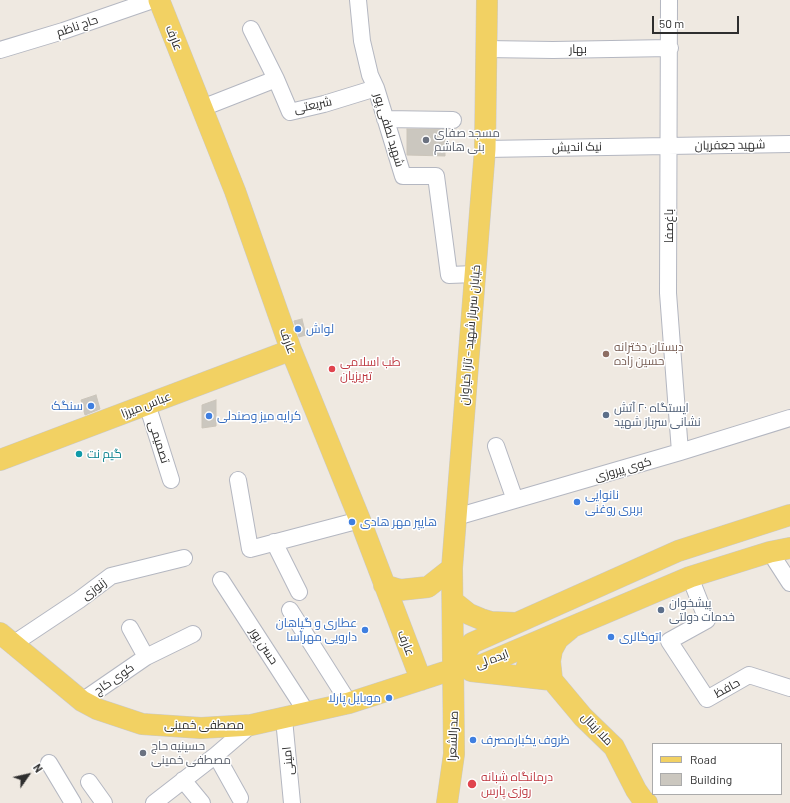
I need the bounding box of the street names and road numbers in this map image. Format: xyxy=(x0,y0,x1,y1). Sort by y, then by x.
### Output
street label: حاج ناظم xyxy=(54,12,100,40)
street label: عارف xyxy=(162,23,186,53)
street label: بهار xyxy=(569,42,587,56)
street label: شهید لطفی پور xyxy=(371,91,407,169)
street label: شریعتی xyxy=(293,94,333,116)
street label: شهید جعفریان xyxy=(695,137,765,153)
street label: نیک اندیش xyxy=(552,139,602,155)
street label: باغ‌صفا xyxy=(662,209,676,243)
street label: خیابان سرباز شهید - تازا خیاوان xyxy=(457,264,483,406)
street label: عارف xyxy=(277,326,299,356)
street label: عباس میرزا xyxy=(119,389,173,421)
street label: تصمیمی xyxy=(145,419,173,465)
street label: کوی پیروزی xyxy=(593,454,653,484)
street label: زنوزی xyxy=(79,575,109,603)
street label: حسن پور xyxy=(247,625,281,667)
street label: عارف xyxy=(395,628,417,658)
street label: ایده لى xyxy=(473,646,511,672)
street label: کوی کاج xyxy=(91,660,137,698)
street label: حافظ xyxy=(712,675,742,701)
street label: صدرالشعرا xyxy=(445,710,461,762)
street label: ملا زینال xyxy=(578,710,616,748)
street label: مصطفی خمینی xyxy=(164,718,244,732)
street label: امینی xyxy=(279,746,297,776)

